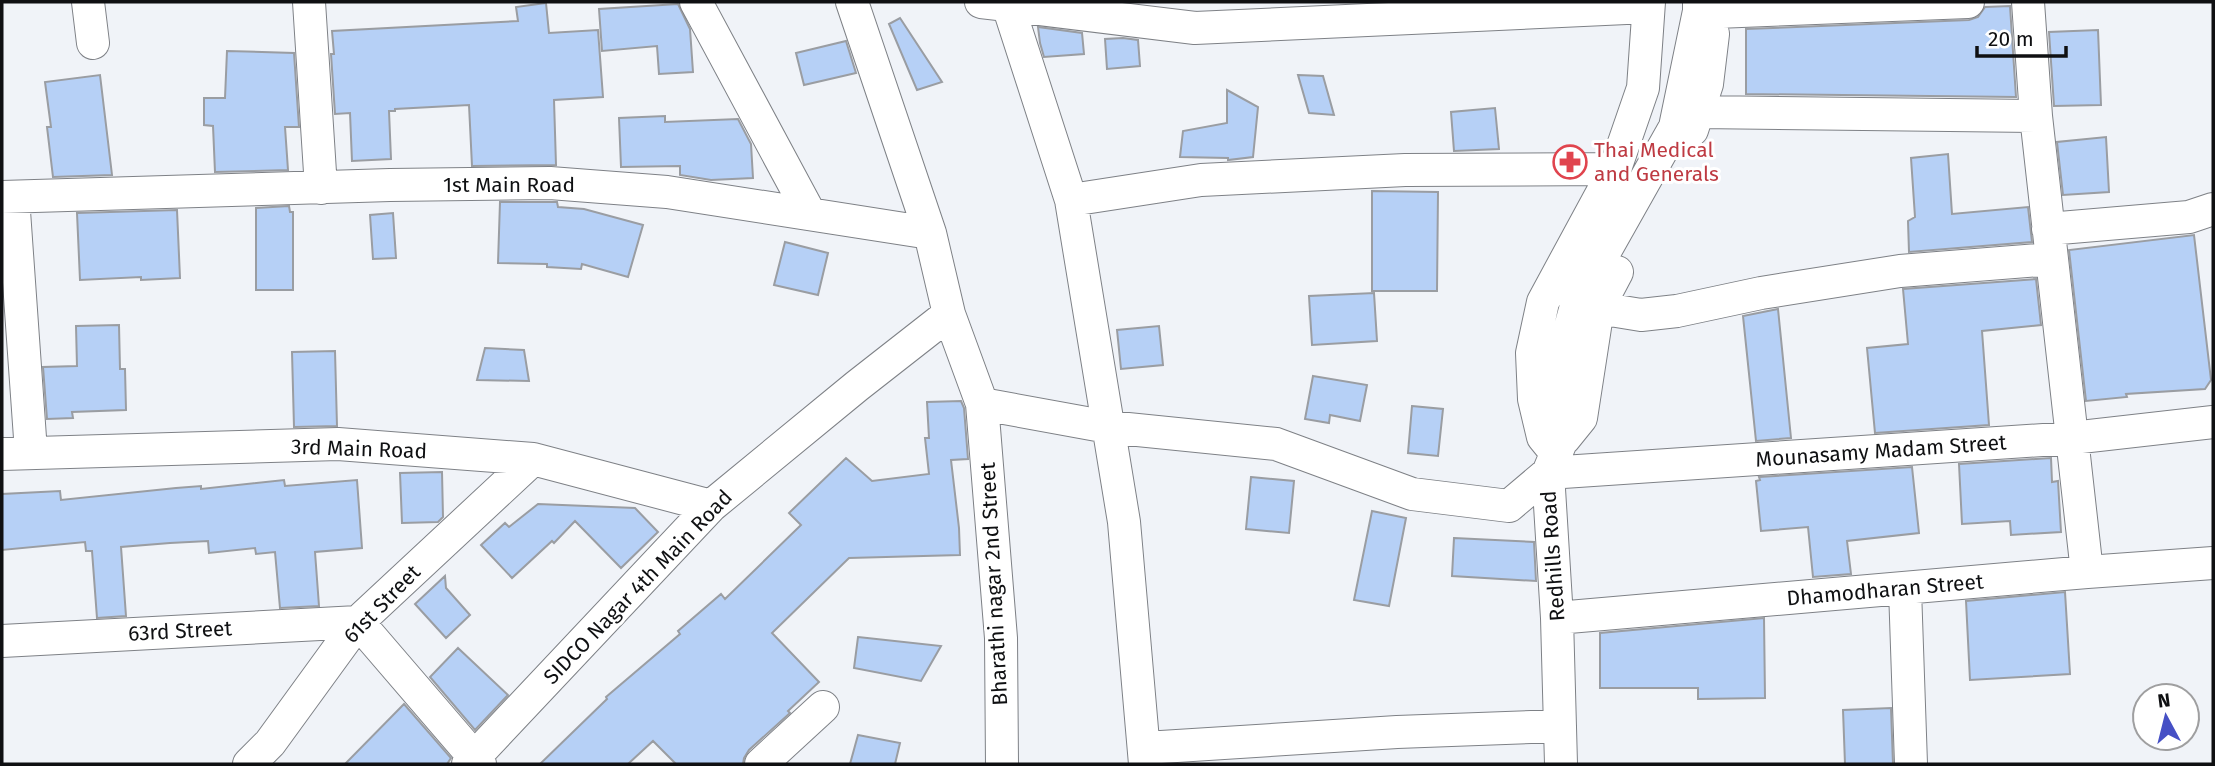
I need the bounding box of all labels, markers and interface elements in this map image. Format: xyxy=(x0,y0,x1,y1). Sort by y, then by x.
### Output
scale bar xyxy=(1977,14,2066,58)
text: 20 m xyxy=(1988,26,2034,52)
place label: Thai Medical and Generals xyxy=(1594,137,1719,187)
pharmacy icon: Thai Medical and Generals xyxy=(1551,143,1589,181)
street label: 1st Main Road xyxy=(443,172,575,198)
street label: Mounasamy Madam Street xyxy=(1755,429,2008,473)
street label: 3rd Main Road xyxy=(291,434,427,464)
street label: Bharathi nagar 2nd Street xyxy=(975,461,1013,706)
street label: SIDCO Nagar 4th Main Road xyxy=(538,484,738,690)
street label: Redhills Road xyxy=(1535,490,1571,622)
street label: 61st Street xyxy=(338,559,426,649)
street label: Dhamodharan Street xyxy=(1786,568,1985,612)
street label: 63rd Street xyxy=(127,615,233,647)
north arrow xyxy=(2131,682,2201,752)
text: N xyxy=(2156,688,2172,713)

